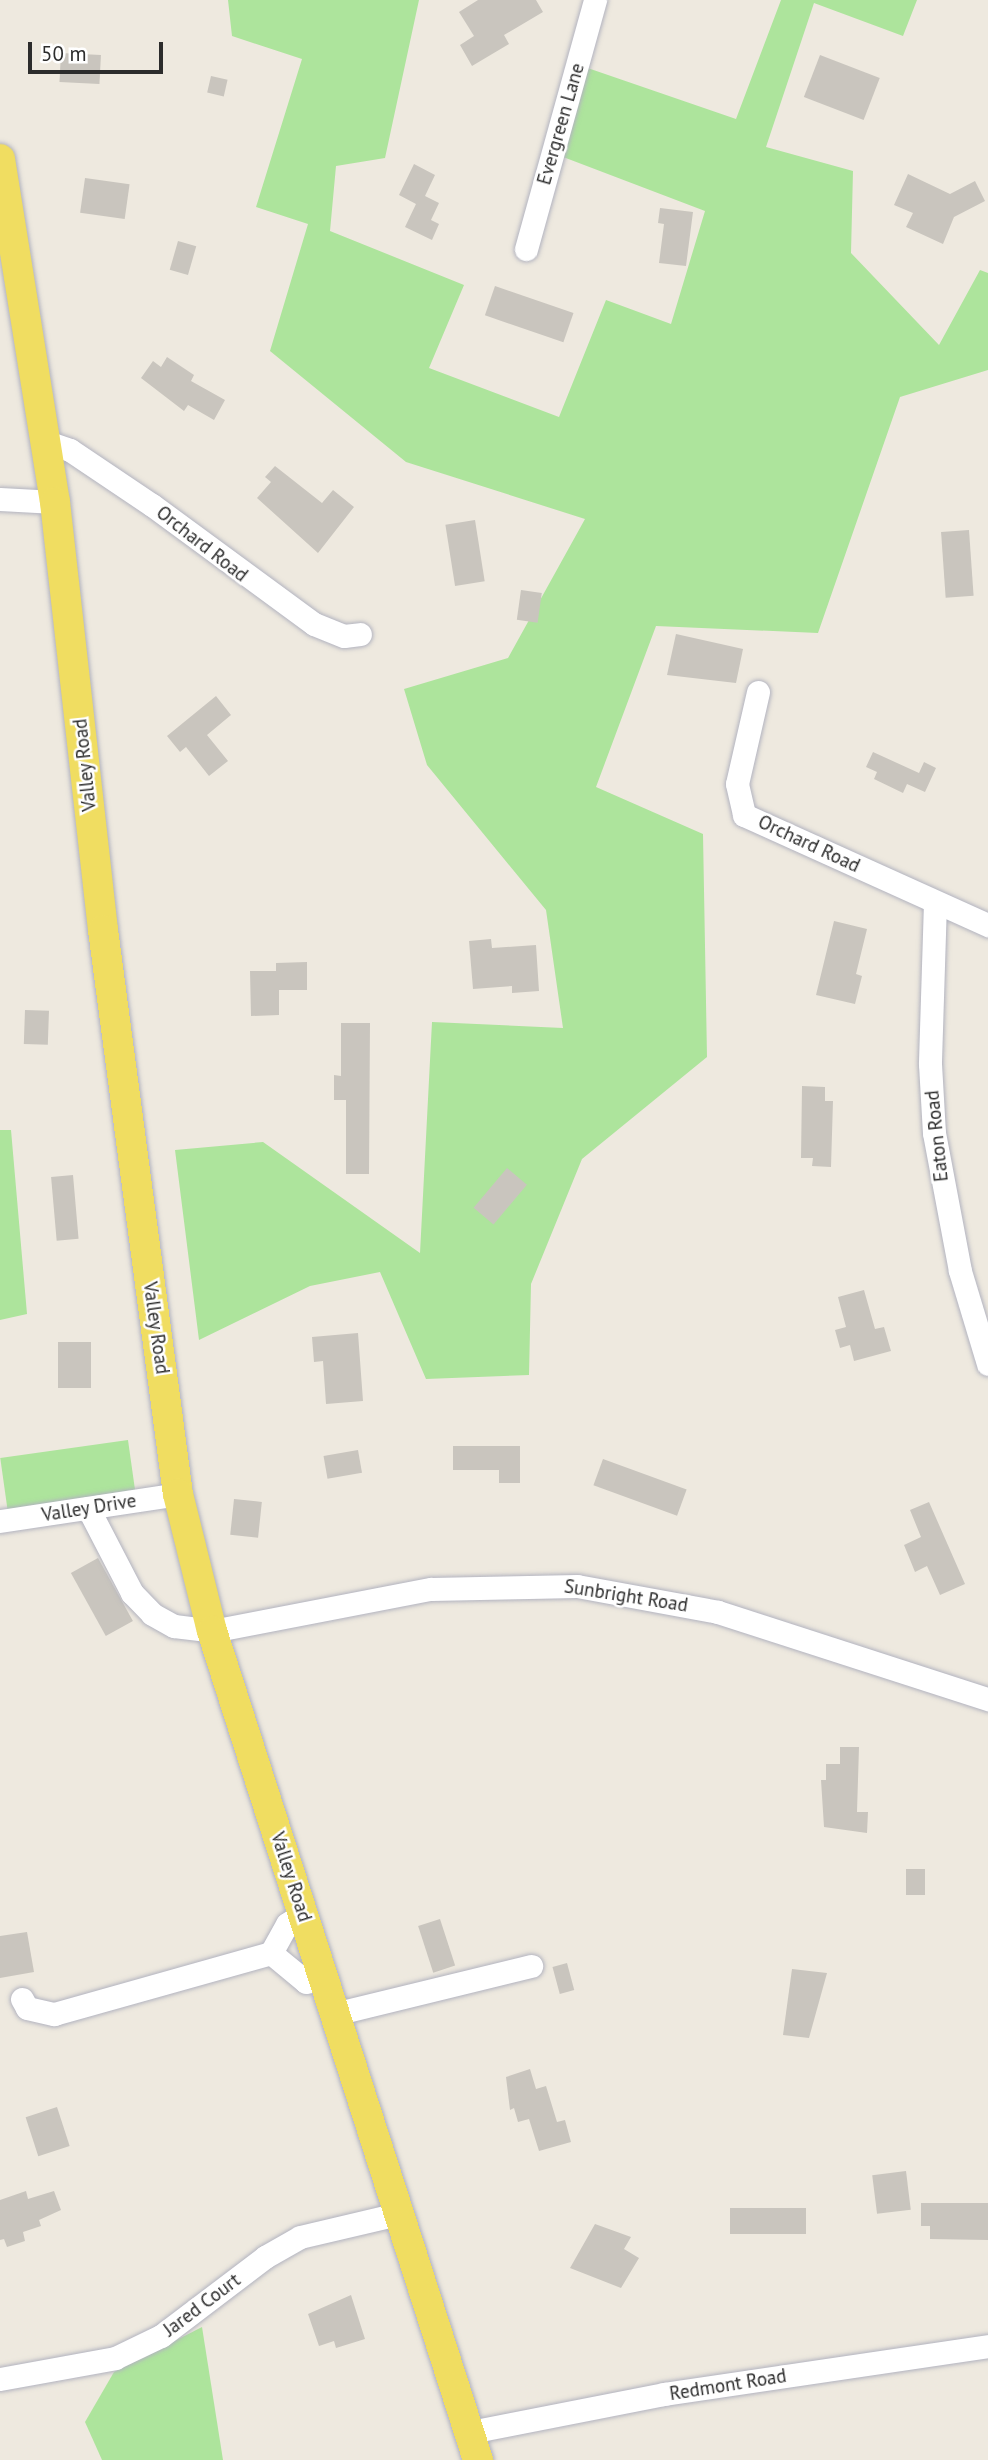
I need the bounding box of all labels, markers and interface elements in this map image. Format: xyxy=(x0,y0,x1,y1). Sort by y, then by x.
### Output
scale bar xyxy=(32,28,166,72)
text: 50 m xyxy=(41,40,87,67)
street label: Evergreen Lane xyxy=(533,61,589,187)
street label: Orchard Road xyxy=(152,501,252,587)
street label: Valley Road xyxy=(69,717,101,813)
street label: Orchard Road xyxy=(754,810,864,878)
street label: Eaton Road xyxy=(921,1089,953,1183)
street label: Valley Road xyxy=(138,1280,174,1376)
street label: Valley Drive xyxy=(40,1489,138,1527)
street label: Sunbright Road xyxy=(563,1575,689,1617)
street label: Valley Road xyxy=(266,1829,316,1925)
street label: Jared Court xyxy=(159,2269,245,2341)
street label: Redmont Road xyxy=(668,2365,788,2405)

